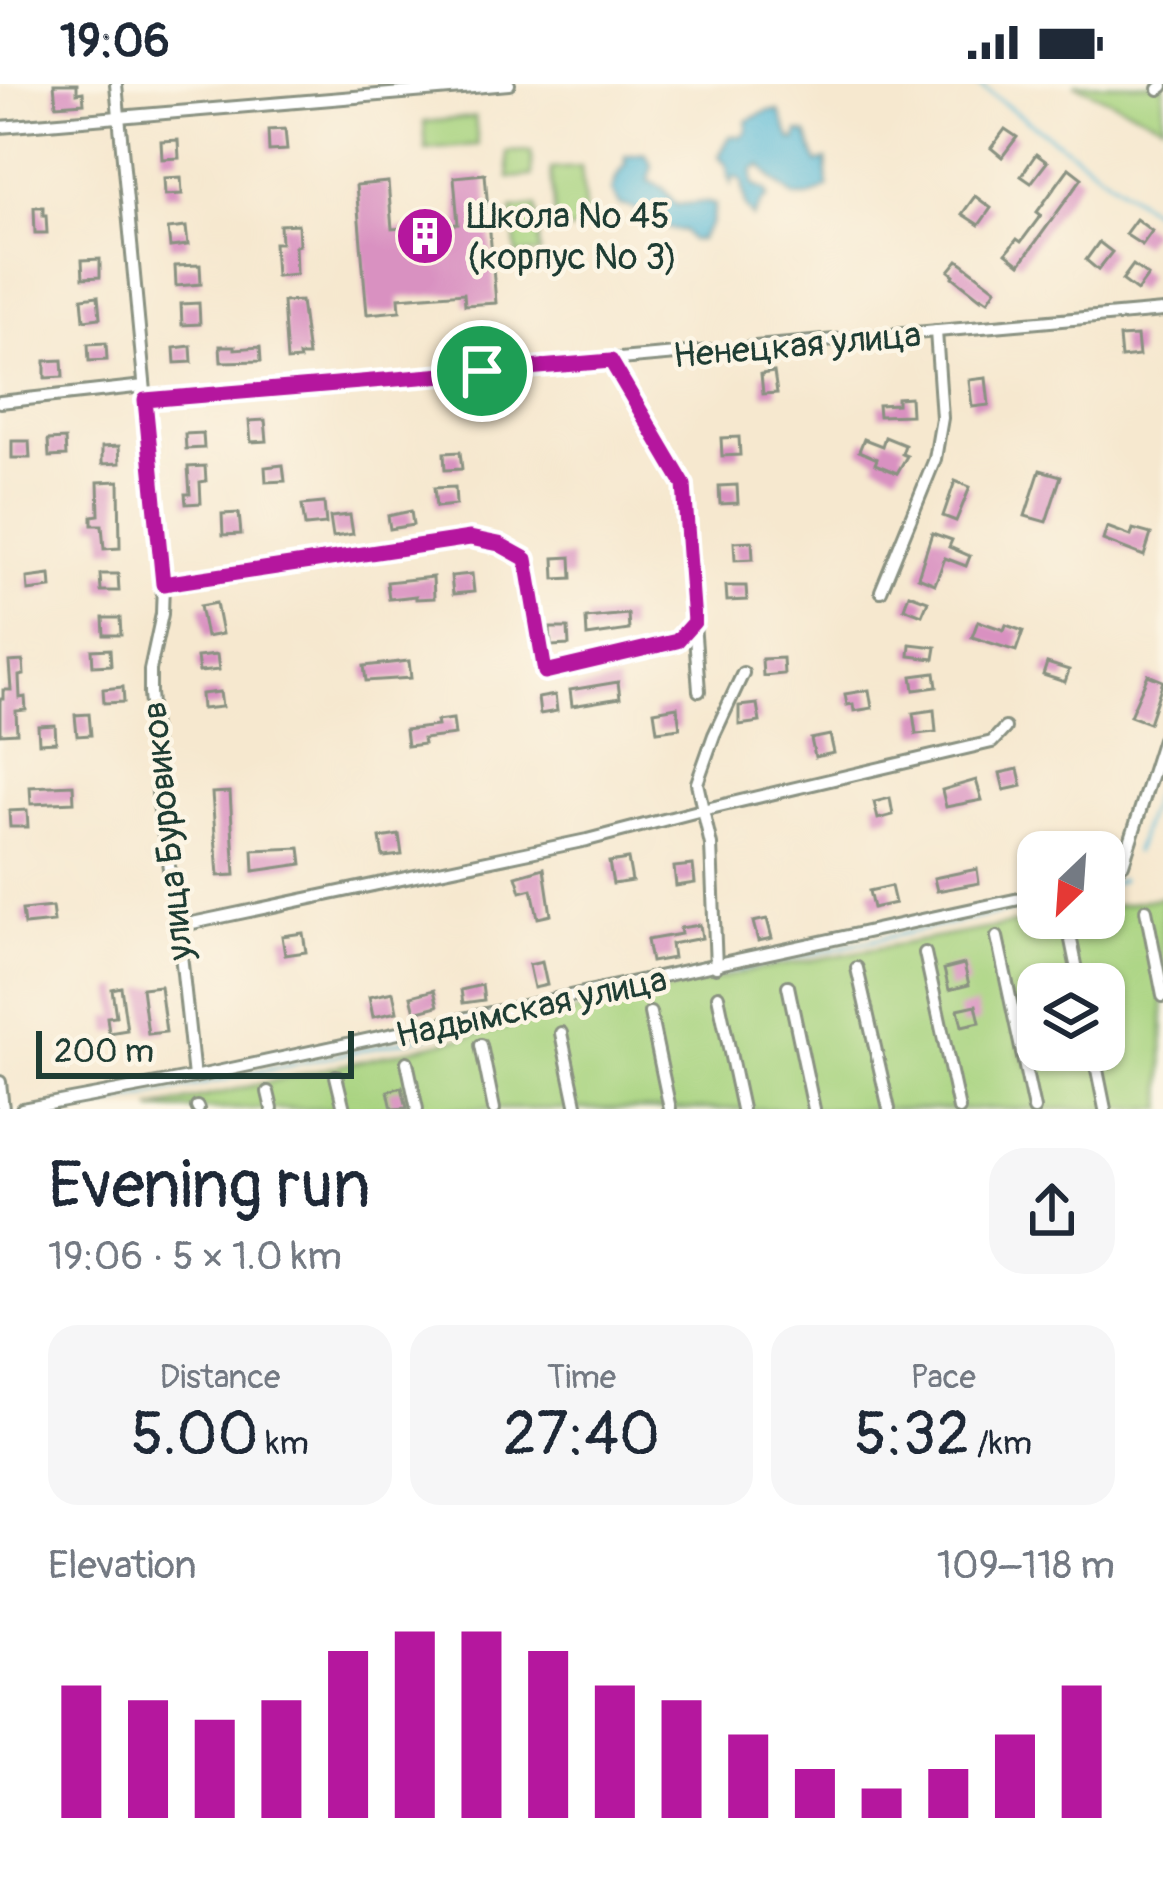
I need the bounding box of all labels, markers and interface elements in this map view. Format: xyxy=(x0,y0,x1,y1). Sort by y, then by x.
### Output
text: 19:06 xyxy=(60,14,170,70)
place label: Школа № 45 (корпус № 3) xyxy=(467,194,677,280)
building icon: Школа № 45 (корпус № 3) xyxy=(394,205,456,267)
street label: Ненецкая улица xyxy=(671,312,923,379)
pin xyxy=(431,320,533,422)
icon: arrive xyxy=(449,338,515,404)
street label: улица Буровиков xyxy=(132,699,204,964)
north arrow xyxy=(1017,831,1125,939)
map controls xyxy=(1017,831,1125,1071)
street label: Надымская улица xyxy=(392,957,671,1058)
button: layers xyxy=(1017,963,1125,1071)
scale bar xyxy=(36,1025,354,1078)
text: 200 m xyxy=(54,1031,154,1072)
text: Evening run xyxy=(48,1145,371,1228)
button: share xyxy=(989,1148,1115,1274)
text: 19:06 · 5 × 1.0 km xyxy=(48,1232,342,1281)
text: Distance xyxy=(159,1357,280,1398)
text: Time xyxy=(547,1357,616,1398)
text: Pace xyxy=(911,1357,976,1398)
text: 5.00 xyxy=(131,1398,259,1473)
text: 27:40 xyxy=(503,1398,660,1473)
text: 5:32 xyxy=(854,1398,970,1473)
text: km xyxy=(259,1423,309,1464)
text: /km xyxy=(970,1423,1032,1464)
text: Elevation xyxy=(48,1541,197,1590)
text: 109–118 m xyxy=(937,1541,1115,1590)

